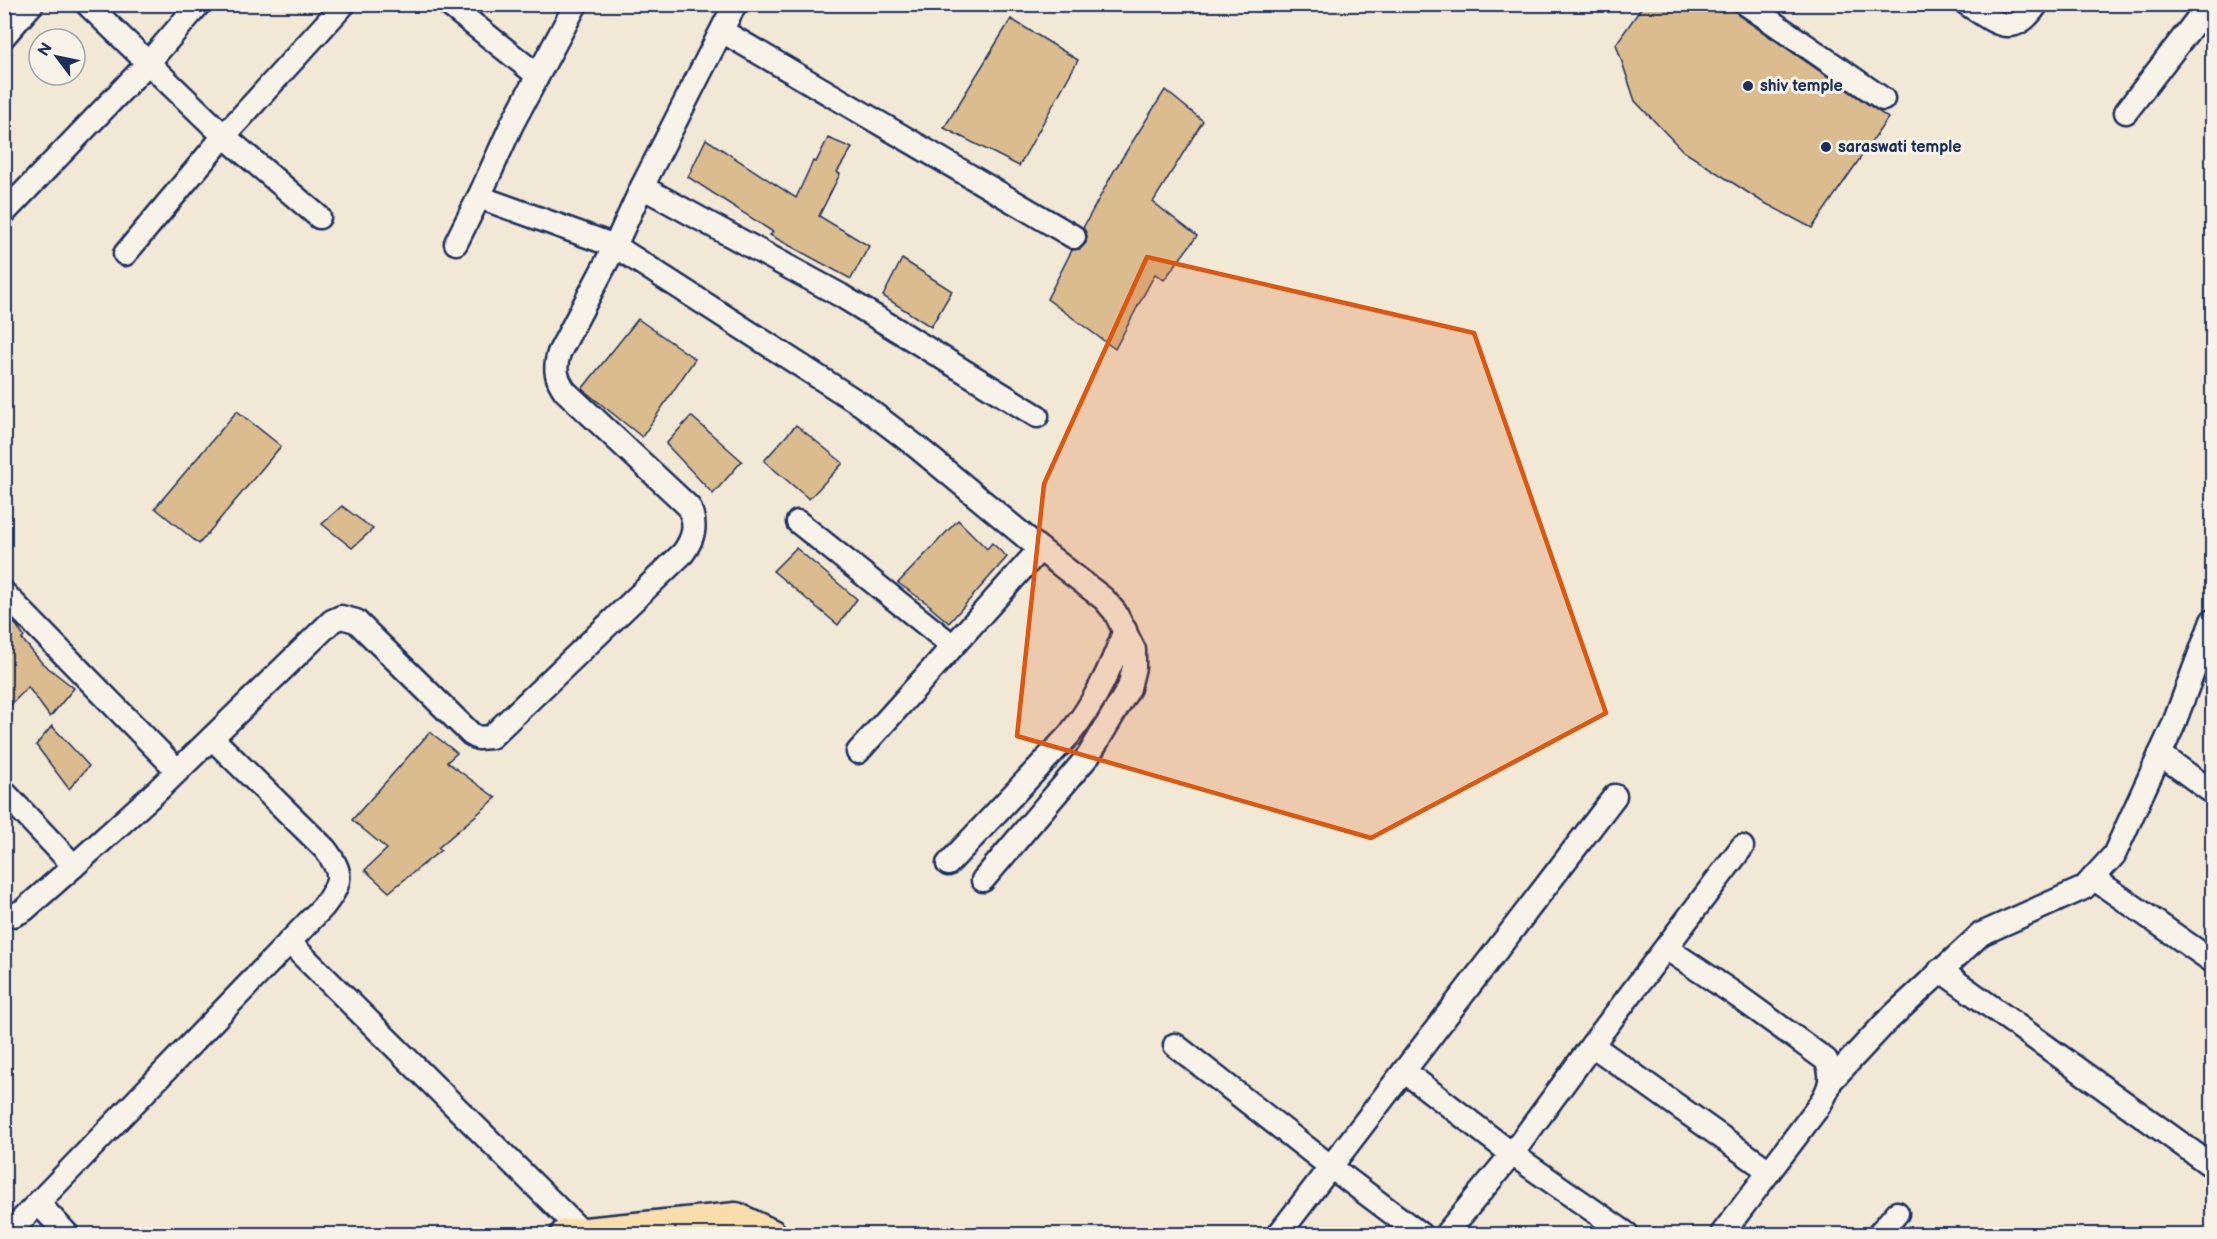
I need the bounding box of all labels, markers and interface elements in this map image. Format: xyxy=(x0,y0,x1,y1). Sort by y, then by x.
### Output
north arrow xyxy=(27,27,87,87)
text: N xyxy=(34,40,57,60)
place label: shiv temple xyxy=(1760,77,1843,96)
marker: shiv temple xyxy=(1741,79,1755,93)
place label: saraswati temple xyxy=(1838,138,1962,157)
marker: saraswati temple xyxy=(1819,140,1833,154)

